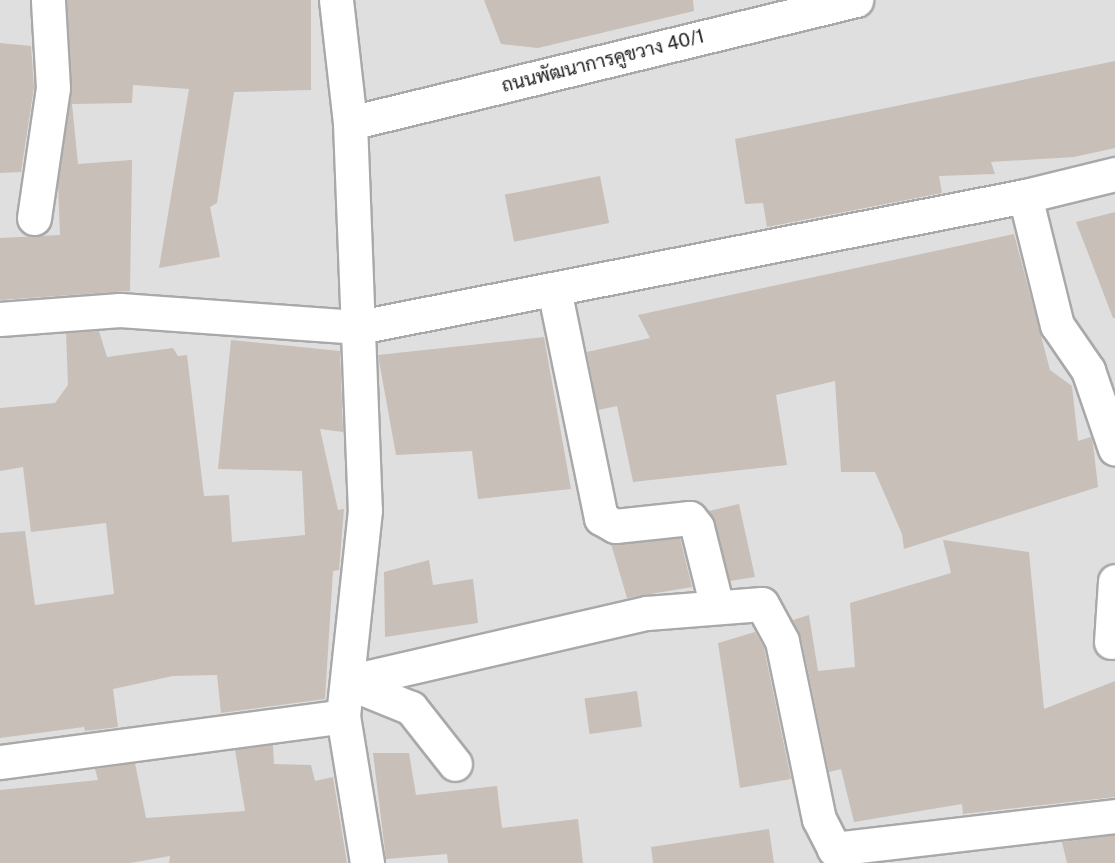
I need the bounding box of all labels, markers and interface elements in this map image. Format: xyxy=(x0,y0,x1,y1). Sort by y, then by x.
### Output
street label: ถนนพัฒนาการคูขวาง 40/1 xyxy=(499,25,707,97)

